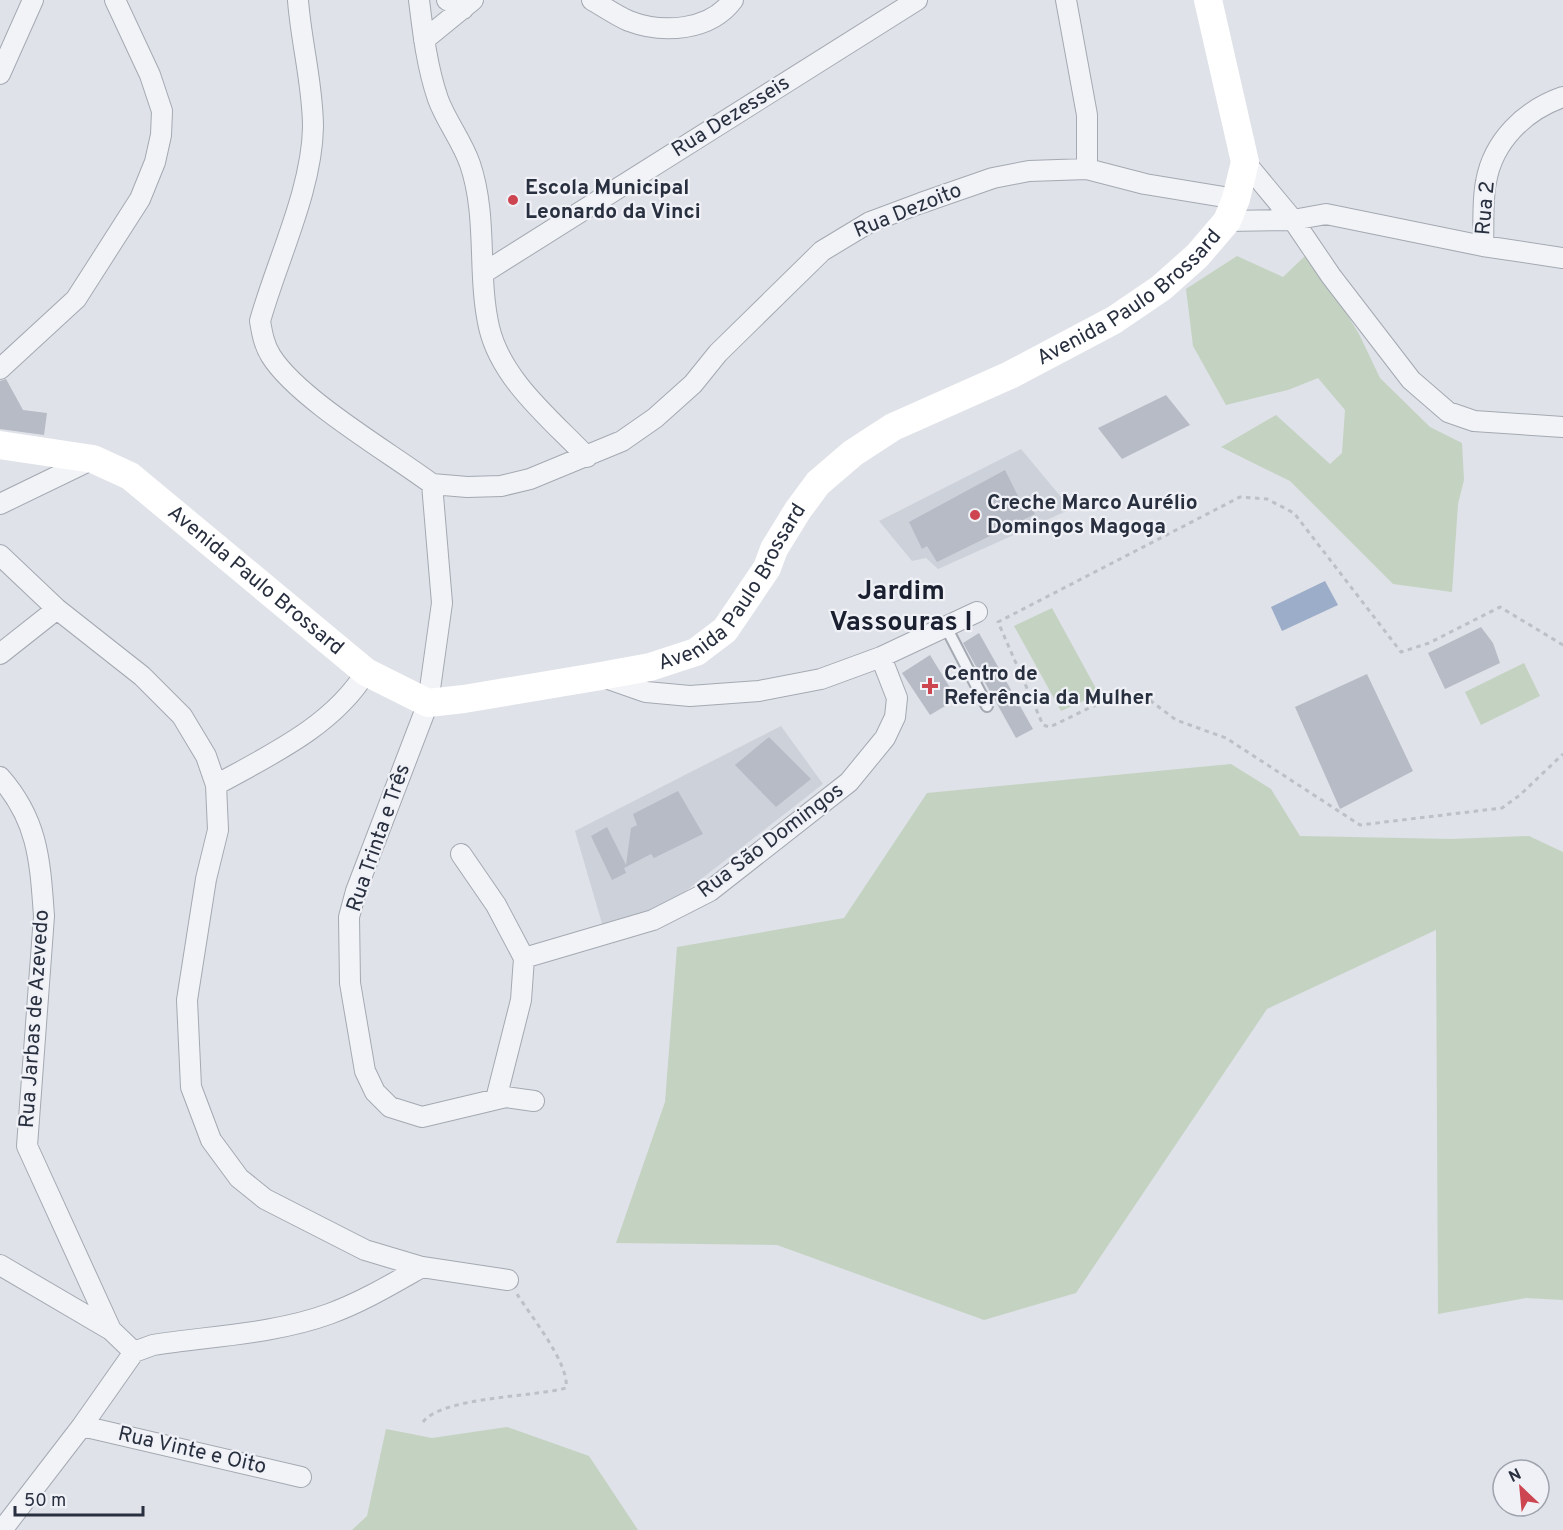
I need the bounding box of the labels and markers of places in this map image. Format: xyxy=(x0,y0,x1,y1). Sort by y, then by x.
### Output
place label: Escola Municipal Leonardo da Vinci xyxy=(525,175,701,226)
marker: Escola Municipal Leonardo da Vinci xyxy=(506,193,520,207)
place label: Creche Marco Aurélio Domingos Magoga xyxy=(987,490,1198,541)
marker: Creche Marco Aurélio Domingos Magoga xyxy=(968,508,982,522)
place label: Centro de Referência da Mulher xyxy=(944,661,1153,712)
marker: Centro de Referência da Mulher xyxy=(921,677,939,695)

